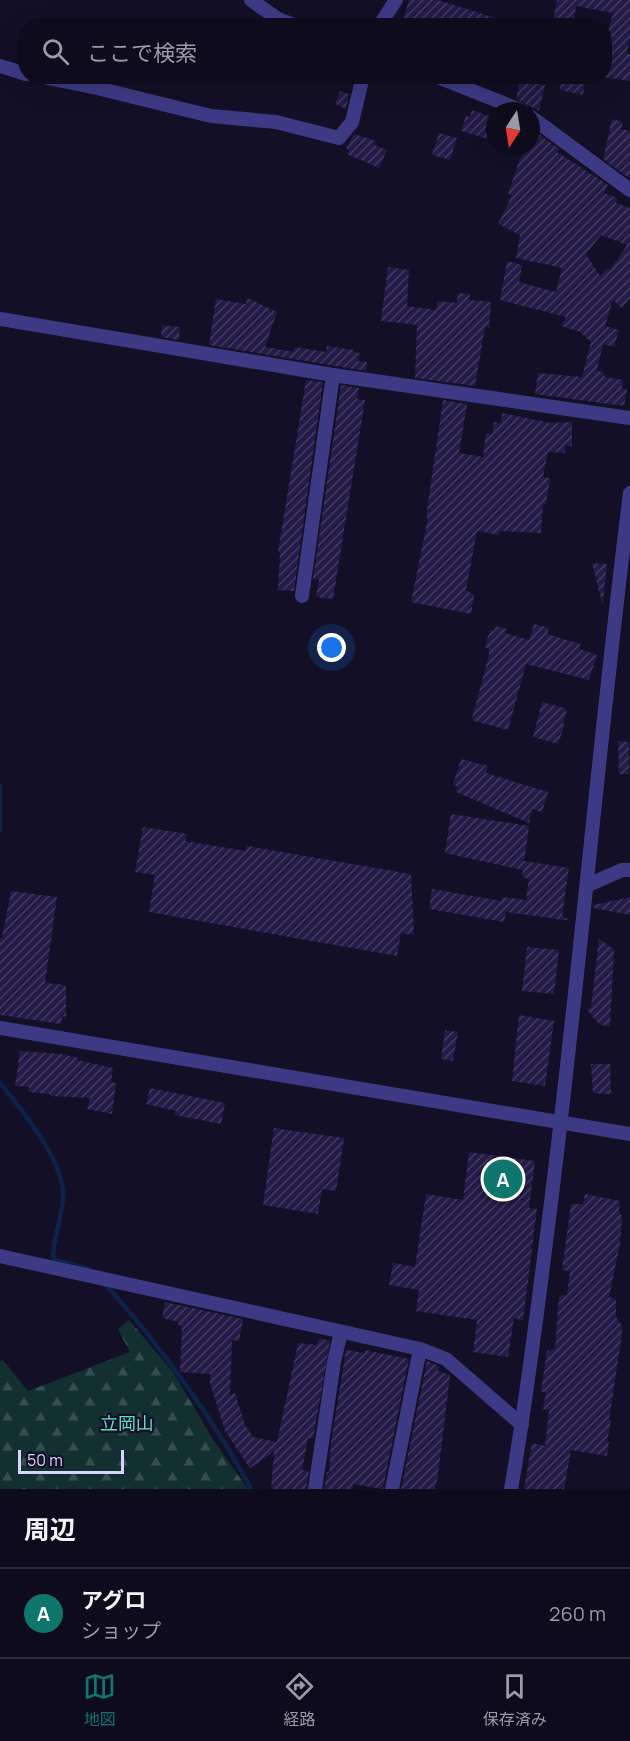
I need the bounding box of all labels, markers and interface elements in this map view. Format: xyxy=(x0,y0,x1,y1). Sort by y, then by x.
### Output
search box xyxy=(18,18,612,84)
icon: search xyxy=(39,35,72,68)
text: ここで検索 xyxy=(87,38,197,68)
north arrow xyxy=(486,102,540,156)
your location xyxy=(317,633,346,662)
pin: A xyxy=(484,1156,522,1202)
park label: 立岡山 xyxy=(100,1411,154,1435)
scale bar xyxy=(18,1447,124,1474)
text: 50 m xyxy=(27,1449,63,1471)
text: 周辺 xyxy=(24,1511,76,1547)
text: アグロ xyxy=(81,1585,146,1615)
text: A xyxy=(37,1600,50,1627)
text: 260 m xyxy=(549,1600,606,1627)
text: ショップ xyxy=(81,1617,161,1644)
tab: 地図 xyxy=(83,1670,116,1730)
tab: 経路 xyxy=(283,1670,316,1730)
tab: 保存済み xyxy=(483,1670,547,1730)

